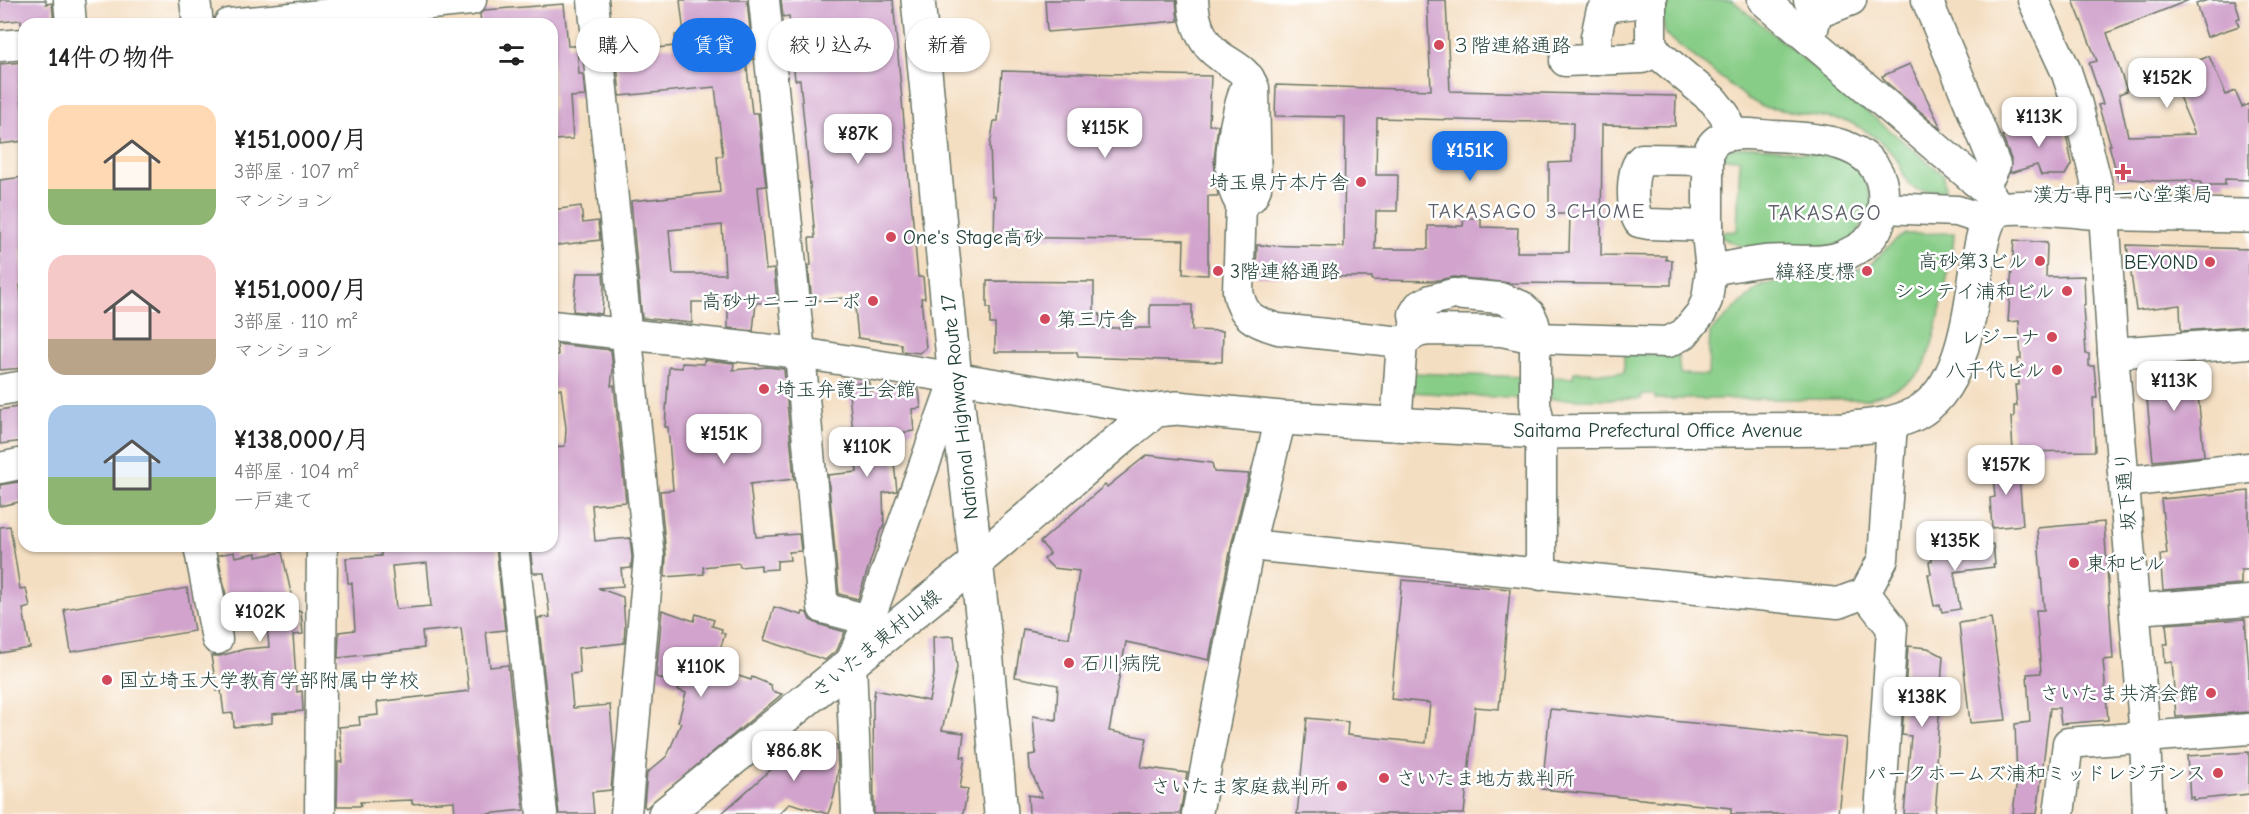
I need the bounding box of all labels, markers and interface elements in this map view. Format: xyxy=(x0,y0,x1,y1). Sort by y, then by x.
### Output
chip: 購入 xyxy=(576,18,660,72)
chip: 賃貸 xyxy=(672,18,756,72)
chip: 絞り込み xyxy=(768,18,894,72)
chip: 新着 xyxy=(906,18,990,72)
place label: ３階連絡通路 xyxy=(1451,34,1571,57)
icon: filters xyxy=(495,38,528,71)
marker: ３階連絡通路 xyxy=(1432,38,1446,52)
text: 14件の物件 xyxy=(48,43,174,73)
pin: ¥152K xyxy=(2125,58,2209,109)
text: ¥152K xyxy=(2142,66,2192,89)
pin: ¥113K xyxy=(1997,97,2081,148)
text: ¥113K xyxy=(2016,105,2062,128)
pin: ¥115K xyxy=(1063,108,1147,159)
pin: ¥87K xyxy=(822,114,894,165)
text: ¥115K xyxy=(1081,116,1129,139)
text: ¥87K xyxy=(838,122,878,145)
text: ¥151,000/月 xyxy=(234,125,368,155)
icon: home xyxy=(96,129,168,201)
pin: ¥151K xyxy=(1428,131,1512,182)
text: ¥151K xyxy=(1446,139,1494,162)
text: 3部屋 · 107 m² xyxy=(234,160,359,183)
marker: 漢方専門一心堂薬局 xyxy=(2116,165,2130,179)
place label: 埼玉県庁本庁舎 xyxy=(1209,171,1349,194)
marker: 埼玉県庁本庁舎 xyxy=(1354,175,1368,189)
place label: 漢方専門一心堂薬局 xyxy=(2033,183,2213,206)
text: マンション xyxy=(234,189,333,212)
district label: TAKASAGO 3 CHOME xyxy=(1428,199,1646,223)
district label: TAKASAGO xyxy=(1768,200,1882,226)
place label: One's Stage高砂 xyxy=(903,226,1043,249)
marker: One's Stage高砂 xyxy=(884,230,898,244)
place label: 高砂第3ビル xyxy=(1918,250,2028,273)
place label: BEYOND xyxy=(2124,251,2198,274)
marker: 高砂第3ビル xyxy=(2033,254,2047,268)
marker: BEYOND xyxy=(2203,255,2217,269)
place label: 3階連絡通路 xyxy=(1230,260,1340,283)
place label: 緯経度標 xyxy=(1775,260,1855,283)
marker: 3階連絡通路 xyxy=(1211,264,1225,278)
marker: 緯経度標 xyxy=(1860,264,1874,278)
text: ¥151,000/月 xyxy=(234,275,368,305)
icon: home xyxy=(96,279,168,351)
place label: シンテイ浦和ビル xyxy=(1894,280,2055,303)
marker: シンテイ浦和ビル xyxy=(2060,284,2074,298)
place label: 高砂サニーコーポ xyxy=(701,290,861,313)
street label: National Highway Route 17 xyxy=(936,293,983,521)
marker: 高砂サニーコーポ xyxy=(866,294,880,308)
place label: 第三庁舎 xyxy=(1057,308,1137,331)
text: 3部屋 · 110 m² xyxy=(234,310,357,333)
marker: 第三庁舎 xyxy=(1038,312,1052,326)
place label: レジーナ xyxy=(1960,326,2040,349)
marker: レジーナ xyxy=(2045,330,2059,344)
text: マンション xyxy=(234,339,333,362)
place label: 八千代ビル xyxy=(1945,359,2045,382)
pin: ¥113K xyxy=(2132,361,2216,412)
marker: 八千代ビル xyxy=(2050,363,2064,377)
text: ¥113K xyxy=(2151,369,2197,392)
place label: 埼玉弁護士会館 xyxy=(776,378,916,401)
marker: 埼玉弁護士会館 xyxy=(757,382,771,396)
pin: ¥151K xyxy=(682,414,766,465)
street label: Saitama Prefectural Office Avenue xyxy=(1513,419,1803,442)
text: ¥151K xyxy=(700,422,748,445)
text: ¥138,000/月 xyxy=(234,425,370,455)
pin: ¥110K xyxy=(825,427,909,478)
icon: home xyxy=(96,429,168,501)
text: ¥110K xyxy=(843,435,891,458)
pin: ¥157K xyxy=(1964,445,2048,496)
street label: 坂下通り xyxy=(2111,450,2140,532)
text: ¥157K xyxy=(1982,453,2030,476)
text: 4部屋 · 104 m² xyxy=(234,460,359,483)
text: 一戸建て xyxy=(234,489,314,512)
pin: ¥135K xyxy=(1913,521,1997,572)
text: ¥135K xyxy=(1930,529,1980,552)
place label: 東和ビル xyxy=(2086,552,2166,575)
marker: 東和ビル xyxy=(2067,556,2081,570)
street label: さいたま東村山線 xyxy=(807,584,945,702)
pin: ¥102K xyxy=(218,592,302,643)
text: ¥102K xyxy=(235,600,285,623)
pin: ¥110K xyxy=(659,647,743,698)
place label: 石川病院 xyxy=(1081,652,1161,675)
text: ¥110K xyxy=(677,655,725,678)
marker: 石川病院 xyxy=(1062,656,1076,670)
place label: 国立埼玉大学教育学部附属中学校 xyxy=(119,669,419,692)
marker: 国立埼玉大学教育学部附属中学校 xyxy=(100,673,114,687)
pin: ¥138K xyxy=(1880,677,1964,728)
place label: さいたま共済会館 xyxy=(2040,682,2199,705)
text: ¥138K xyxy=(1897,685,1947,708)
marker: さいたま共済会館 xyxy=(2204,686,2218,700)
pin: ¥86.8K xyxy=(745,731,843,782)
text: ¥86.8K xyxy=(766,739,822,762)
place label: パークホームズ浦和ミッドレジデンス xyxy=(1867,762,2206,785)
marker: パークホームズ浦和ミッドレジデンス xyxy=(2211,766,2225,780)
place label: さいたま地方裁判所 xyxy=(1396,767,1575,790)
marker: さいたま地方裁判所 xyxy=(1377,771,1391,785)
place label: さいたま家庭裁判所 xyxy=(1151,775,1330,798)
marker: さいたま家庭裁判所 xyxy=(1335,779,1349,793)

